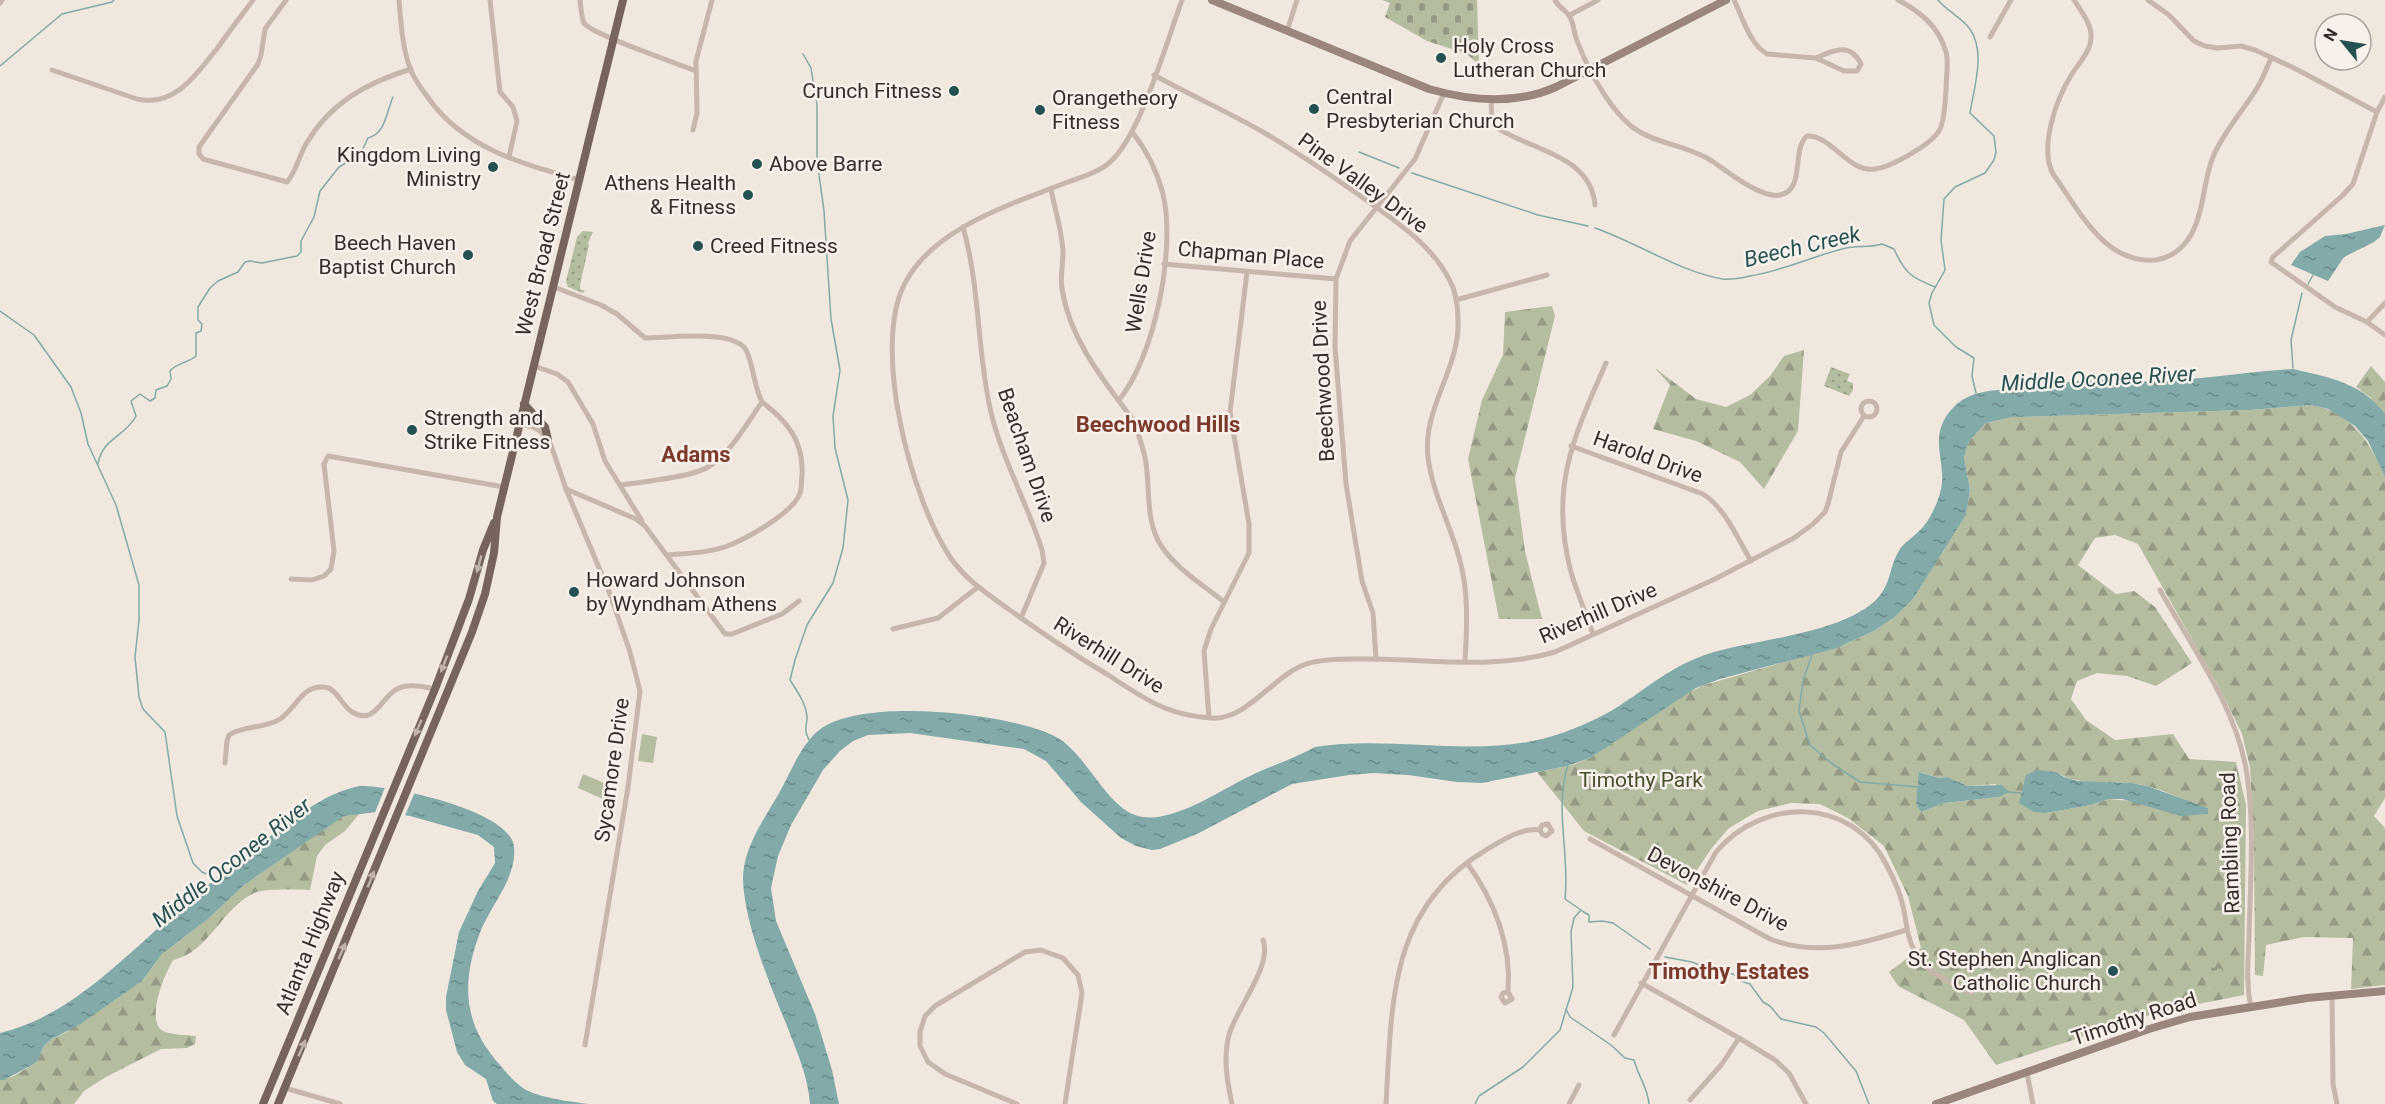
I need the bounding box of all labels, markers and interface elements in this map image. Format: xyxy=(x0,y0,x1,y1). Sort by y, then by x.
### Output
north arrow xyxy=(2313,12,2373,72)
text: N xyxy=(2319,25,2341,44)
place label: Holy Cross Lutheran Church xyxy=(1453,34,1606,82)
marker: Holy Cross Lutheran Church xyxy=(1434,51,1448,65)
place label: Crunch Fitness xyxy=(802,79,942,103)
marker: Crunch Fitness xyxy=(947,84,961,98)
place label: Central Presbyterian Church xyxy=(1326,85,1515,133)
place label: Orangetheory Fitness xyxy=(1052,86,1178,134)
marker: Central Presbyterian Church xyxy=(1307,102,1321,116)
marker: Orangetheory Fitness xyxy=(1033,103,1047,117)
street label: Pine Valley Drive xyxy=(1294,128,1432,238)
place label: Kingdom Living Ministry xyxy=(337,143,481,191)
place label: Above Barre xyxy=(769,152,882,176)
marker: Above Barre xyxy=(750,157,764,171)
marker: Kingdom Living Ministry xyxy=(486,160,500,174)
street label: West Broad Street xyxy=(511,169,575,339)
place label: Athens Health & Fitness xyxy=(604,171,736,219)
marker: Athens Health & Fitness xyxy=(741,188,755,202)
water label: Beech Creek xyxy=(1742,221,1864,272)
street label: Wells Drive xyxy=(1121,229,1161,335)
place label: Beech Haven Baptist Church xyxy=(319,231,456,279)
place label: Creed Fitness xyxy=(710,234,838,258)
street label: Chapman Place xyxy=(1177,237,1325,273)
marker: Creed Fitness xyxy=(691,239,705,253)
marker: Beech Haven Baptist Church xyxy=(461,248,475,262)
street label: Beechwood Drive xyxy=(1307,300,1339,462)
water label: Middle Oconee River xyxy=(2000,361,2197,396)
street label: Beacham Drive xyxy=(993,385,1061,525)
place label: Strength and Strike Fitness xyxy=(424,406,550,454)
district label: Beechwood Hills xyxy=(1076,412,1240,437)
marker: Strength and Strike Fitness xyxy=(405,423,419,437)
street label: Harold Drive xyxy=(1590,426,1706,488)
district label: Adams xyxy=(661,442,731,467)
one-way arrow xyxy=(474,555,483,573)
place label: Howard Johnson by Wyndham Athens xyxy=(586,568,777,616)
street label: Riverhill Drive xyxy=(1535,577,1661,649)
marker: Howard Johnson by Wyndham Athens xyxy=(567,585,581,599)
street label: Riverhill Drive xyxy=(1049,612,1169,698)
one-way arrow xyxy=(439,655,448,673)
street label: Sycamore Drive xyxy=(590,696,634,844)
one-way arrow xyxy=(413,719,423,737)
park label: Timothy Park xyxy=(1579,768,1703,792)
street label: Rambling Road xyxy=(2216,772,2244,914)
water label: Middle Oconee River xyxy=(147,792,316,932)
street label: Devonshire Drive xyxy=(1643,842,1793,936)
street label: Atlanta Highway xyxy=(270,868,350,1018)
one-way arrow xyxy=(366,870,376,888)
one-way arrow xyxy=(337,942,347,960)
place label: St. Stephen Anglican Catholic Church xyxy=(1908,947,2101,995)
district label: Timothy Estates xyxy=(1649,959,1809,984)
marker: St. Stephen Anglican Catholic Church xyxy=(2106,964,2120,978)
street label: Timothy Road xyxy=(2069,988,2199,1050)
one-way arrow xyxy=(297,1039,307,1057)

